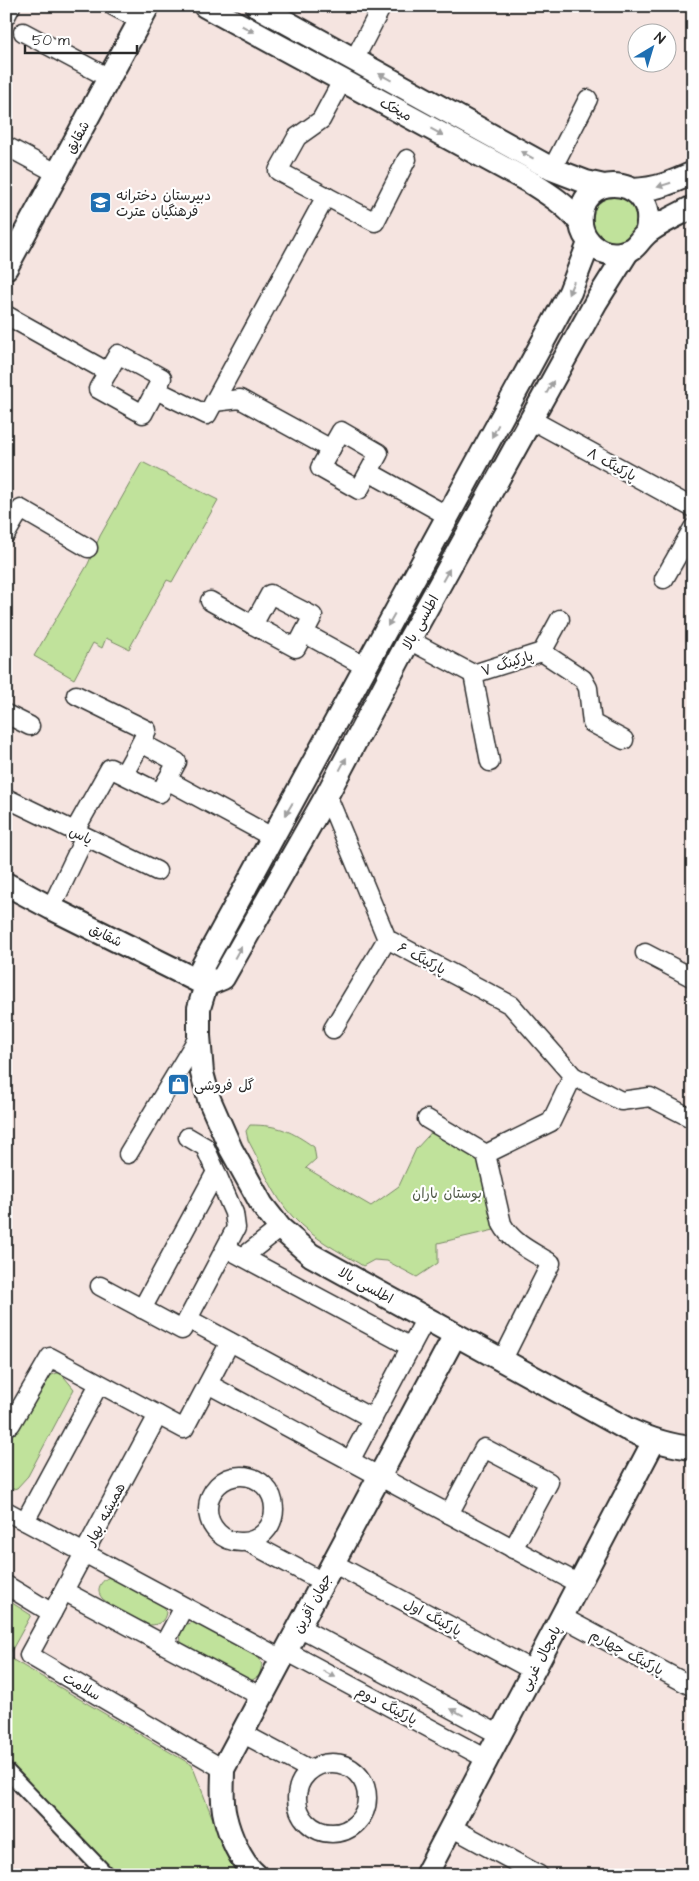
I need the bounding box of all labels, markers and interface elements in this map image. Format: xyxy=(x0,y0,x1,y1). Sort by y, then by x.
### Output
scale bar xyxy=(25,22,138,54)
north arrow xyxy=(626,22,676,72)
one-way arrow xyxy=(241,25,256,33)
text: N xyxy=(650,28,669,49)
text: 50 m xyxy=(32,30,70,51)
one-way arrow xyxy=(378,72,391,81)
street label: میخک xyxy=(376,93,415,127)
street label: شقایق xyxy=(61,118,95,157)
one-way arrow xyxy=(430,128,445,136)
one-way arrow xyxy=(520,151,534,159)
one-way arrow xyxy=(656,182,671,190)
place label: دبیرستان دخترانه فرهنگیان عترت xyxy=(116,186,211,222)
school or university icon: دبیرستان دخترانه فرهنگیان عترت xyxy=(88,191,112,215)
one-way arrow xyxy=(567,281,575,295)
one-way arrow xyxy=(546,380,554,394)
one-way arrow xyxy=(490,425,499,438)
street label: پارکینگ ۸ xyxy=(583,443,640,487)
one-way arrow xyxy=(441,568,450,582)
street label: اطلسی بالا xyxy=(398,591,444,654)
one-way arrow xyxy=(387,613,396,627)
street label: پارکینگ ۷ xyxy=(479,646,536,682)
one-way arrow xyxy=(339,757,347,771)
one-way arrow xyxy=(284,802,293,815)
street label: یاس xyxy=(66,822,96,850)
street label: شقایق xyxy=(86,919,125,952)
street label: پارکینگ ۶ xyxy=(394,938,449,980)
one-way arrow xyxy=(234,944,242,959)
shop icon: گل فروشی xyxy=(166,1073,190,1097)
place label: گل فروشی xyxy=(194,1076,254,1096)
park label: بوستان باران xyxy=(412,1184,482,1204)
street label: اطلسی بالا xyxy=(334,1263,397,1309)
street label: همیشه بهار xyxy=(81,1480,131,1550)
street label: جهان آفرین xyxy=(289,1570,337,1637)
street label: پارکینگ اول xyxy=(400,1594,465,1642)
street label: پامچال غربی xyxy=(515,1622,567,1695)
street label: پارکینگ چهارم xyxy=(586,1625,667,1681)
street label: سلامت xyxy=(59,1668,104,1706)
one-way arrow xyxy=(322,1670,336,1678)
street label: پارکینگ دوم xyxy=(352,1681,421,1730)
one-way arrow xyxy=(449,1708,464,1716)

